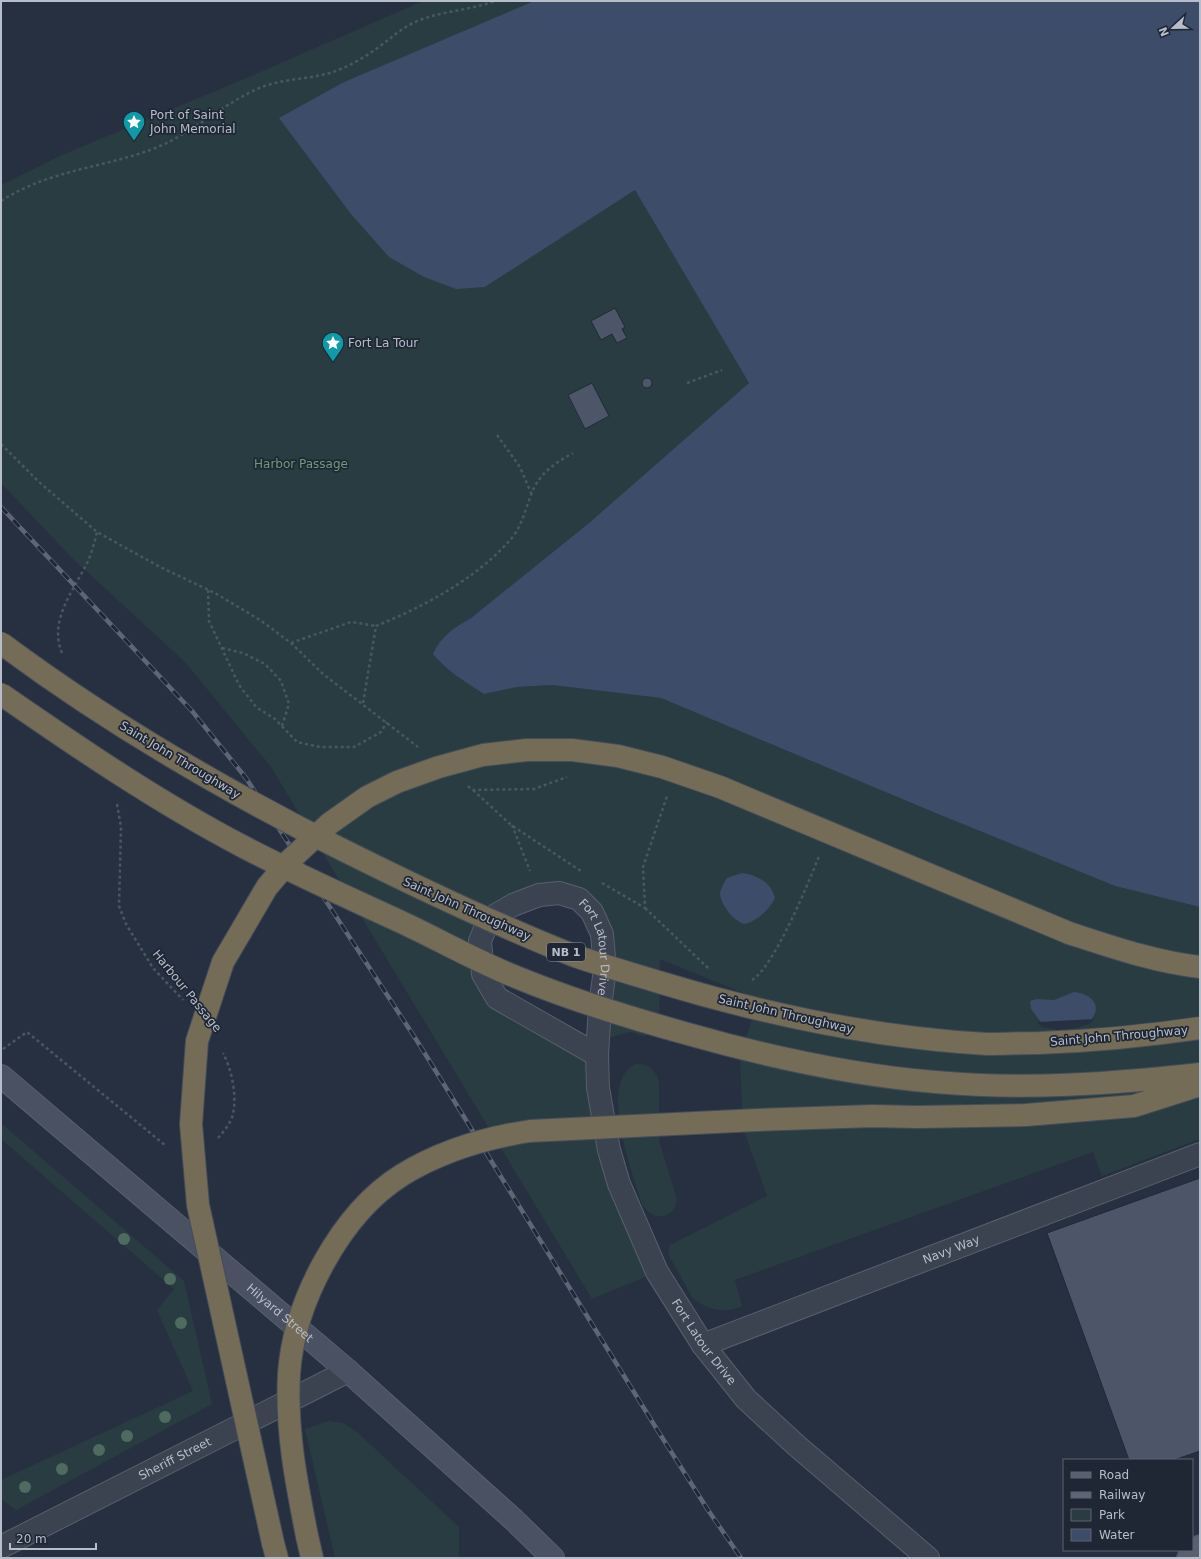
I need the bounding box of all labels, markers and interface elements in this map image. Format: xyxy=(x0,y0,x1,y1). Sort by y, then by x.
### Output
north arrow xyxy=(1153,8,1193,48)
text: N xyxy=(1156,25,1172,38)
place label: Port of Saint John Memorial xyxy=(149,108,236,136)
place icon: Port of Saint John Memorial xyxy=(121,109,147,142)
place icon: Fort La Tour xyxy=(320,330,346,363)
place label: Fort La Tour xyxy=(348,336,418,350)
park label: Harbor Passage xyxy=(254,457,348,471)
street label: Saint John Throughway xyxy=(117,718,243,802)
street label: Saint John Throughway xyxy=(401,874,533,944)
street label: Fort Latour Drive xyxy=(576,896,612,997)
road number: NB 1 xyxy=(547,943,585,961)
street label: Harbour Passage xyxy=(150,947,224,1035)
street label: Saint John Throughway xyxy=(717,992,855,1036)
street label: Saint John Throughway xyxy=(1049,1023,1189,1049)
street label: Navy Way xyxy=(921,1232,982,1267)
street label: Hilyard Street xyxy=(244,1281,316,1345)
street label: Fort Latour Drive xyxy=(669,1296,739,1388)
street label: Sheriff Street xyxy=(136,1434,214,1483)
legend xyxy=(1063,1459,1193,1551)
text: Road xyxy=(1099,1468,1129,1482)
text: Railway xyxy=(1099,1488,1145,1502)
text: Park xyxy=(1099,1508,1125,1522)
scale bar xyxy=(10,1525,96,1551)
text: Water xyxy=(1099,1528,1135,1542)
text: 20 m xyxy=(16,1532,47,1546)

